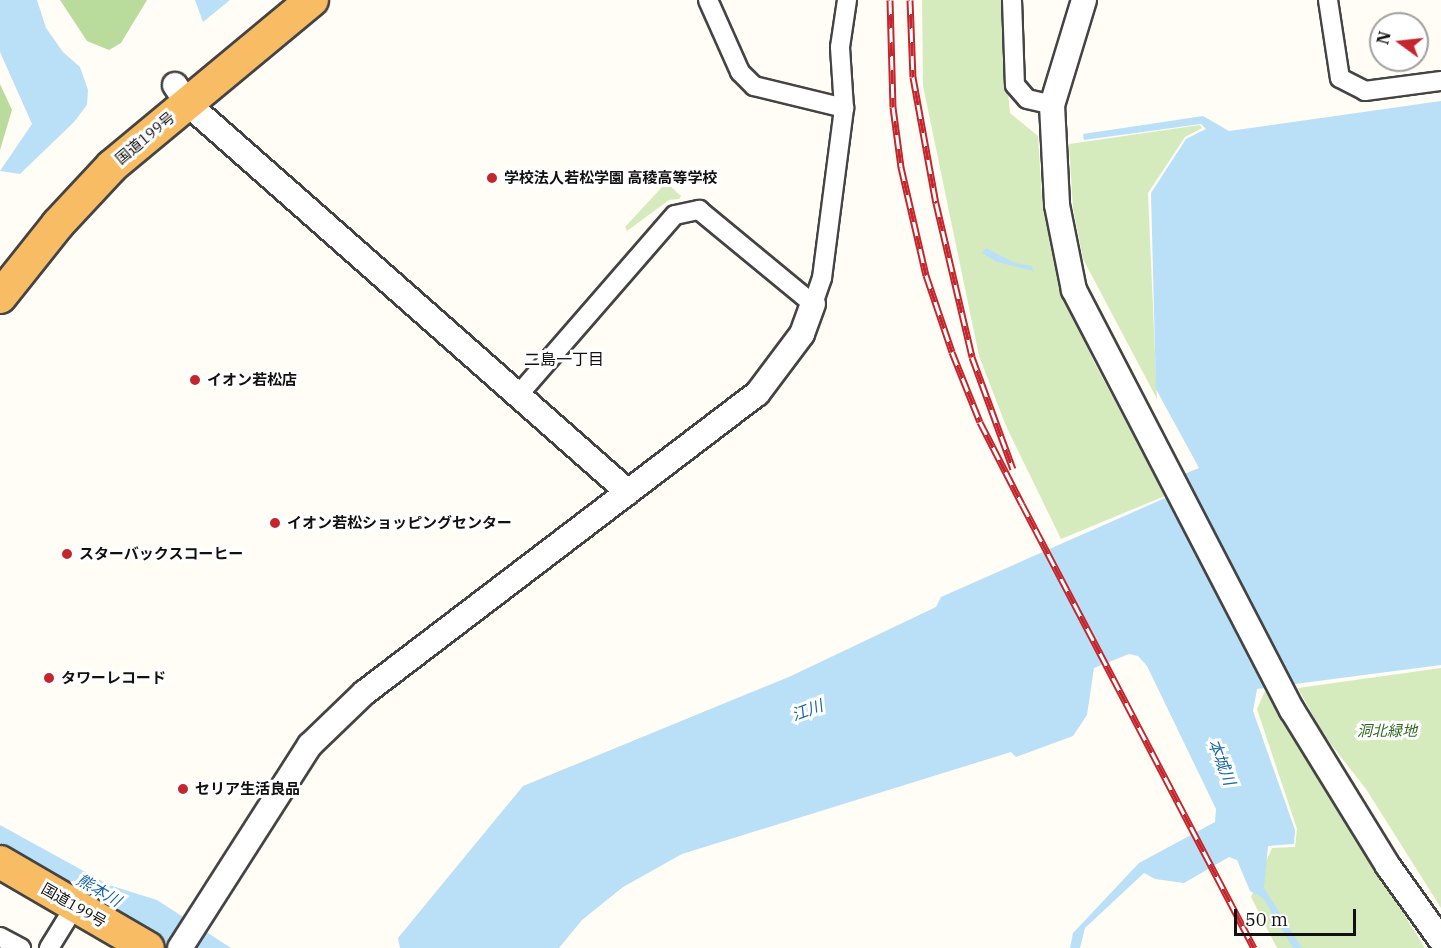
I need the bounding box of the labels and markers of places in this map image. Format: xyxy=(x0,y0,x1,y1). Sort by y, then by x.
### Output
place label: 学校法人若松学園 高稜高等学校 xyxy=(504,169,717,187)
marker: 学校法人若松学園 高稜高等学校 xyxy=(485,171,499,185)
place label: イオン若松店 xyxy=(207,371,297,389)
marker: イオン若松店 xyxy=(188,373,202,387)
place label: イオン若松ショッピングセンター xyxy=(287,514,512,532)
marker: イオン若松ショッピングセンター xyxy=(268,516,282,530)
place label: スターバックスコーヒー xyxy=(79,545,244,563)
marker: スターバックスコーヒー xyxy=(60,547,74,561)
place label: タワーレコード xyxy=(61,669,166,687)
marker: タワーレコード xyxy=(42,671,56,685)
place label: セリア生活良品 xyxy=(195,780,300,798)
marker: セリア生活良品 xyxy=(176,782,190,796)

